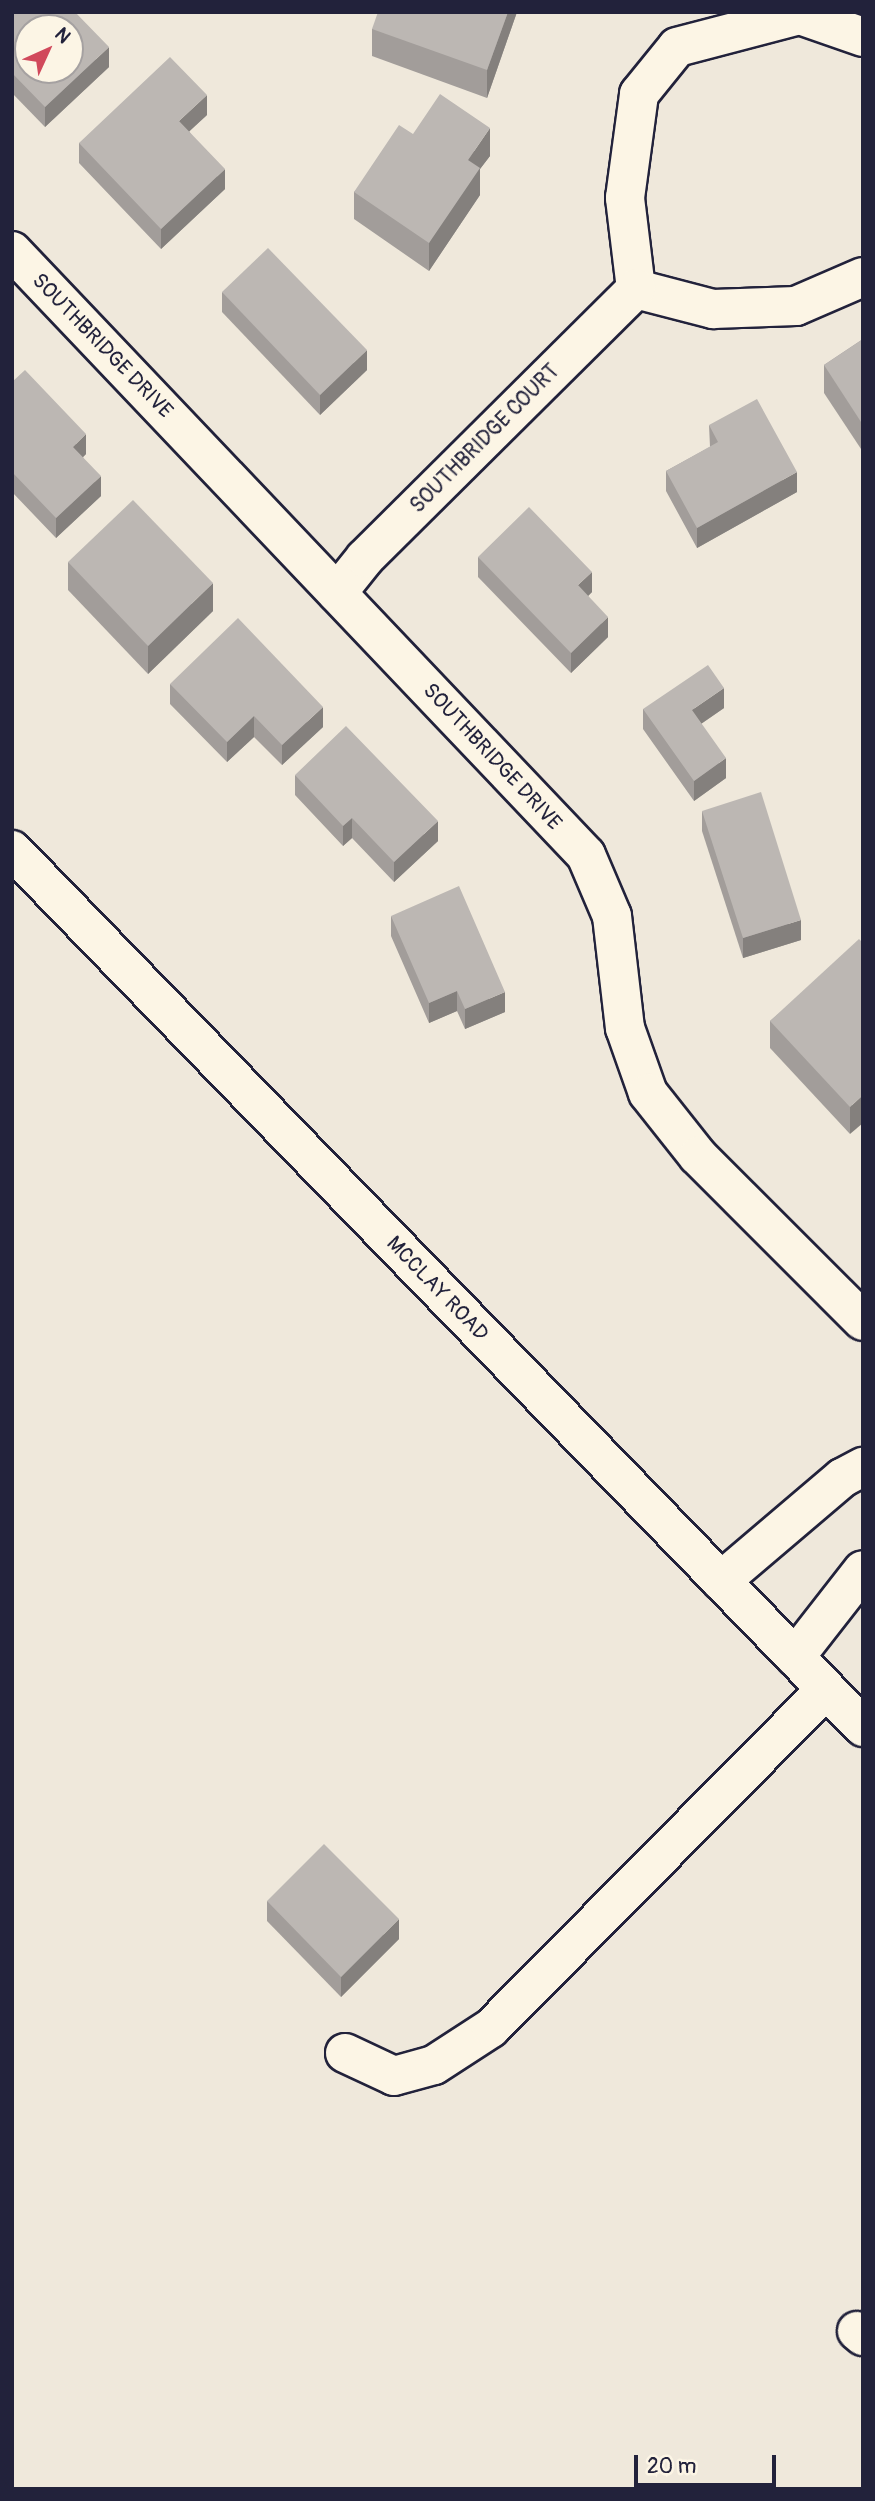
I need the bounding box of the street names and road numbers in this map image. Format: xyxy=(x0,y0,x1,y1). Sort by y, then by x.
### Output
street label: SOUTHBRIDGE DRIVE xyxy=(26,268,178,424)
street label: SOUTHBRIDGE COURT xyxy=(405,359,565,519)
street label: SOUTHBRIDGE DRIVE xyxy=(417,678,567,836)
street label: MCCLAY ROAD xyxy=(381,1231,493,1347)

